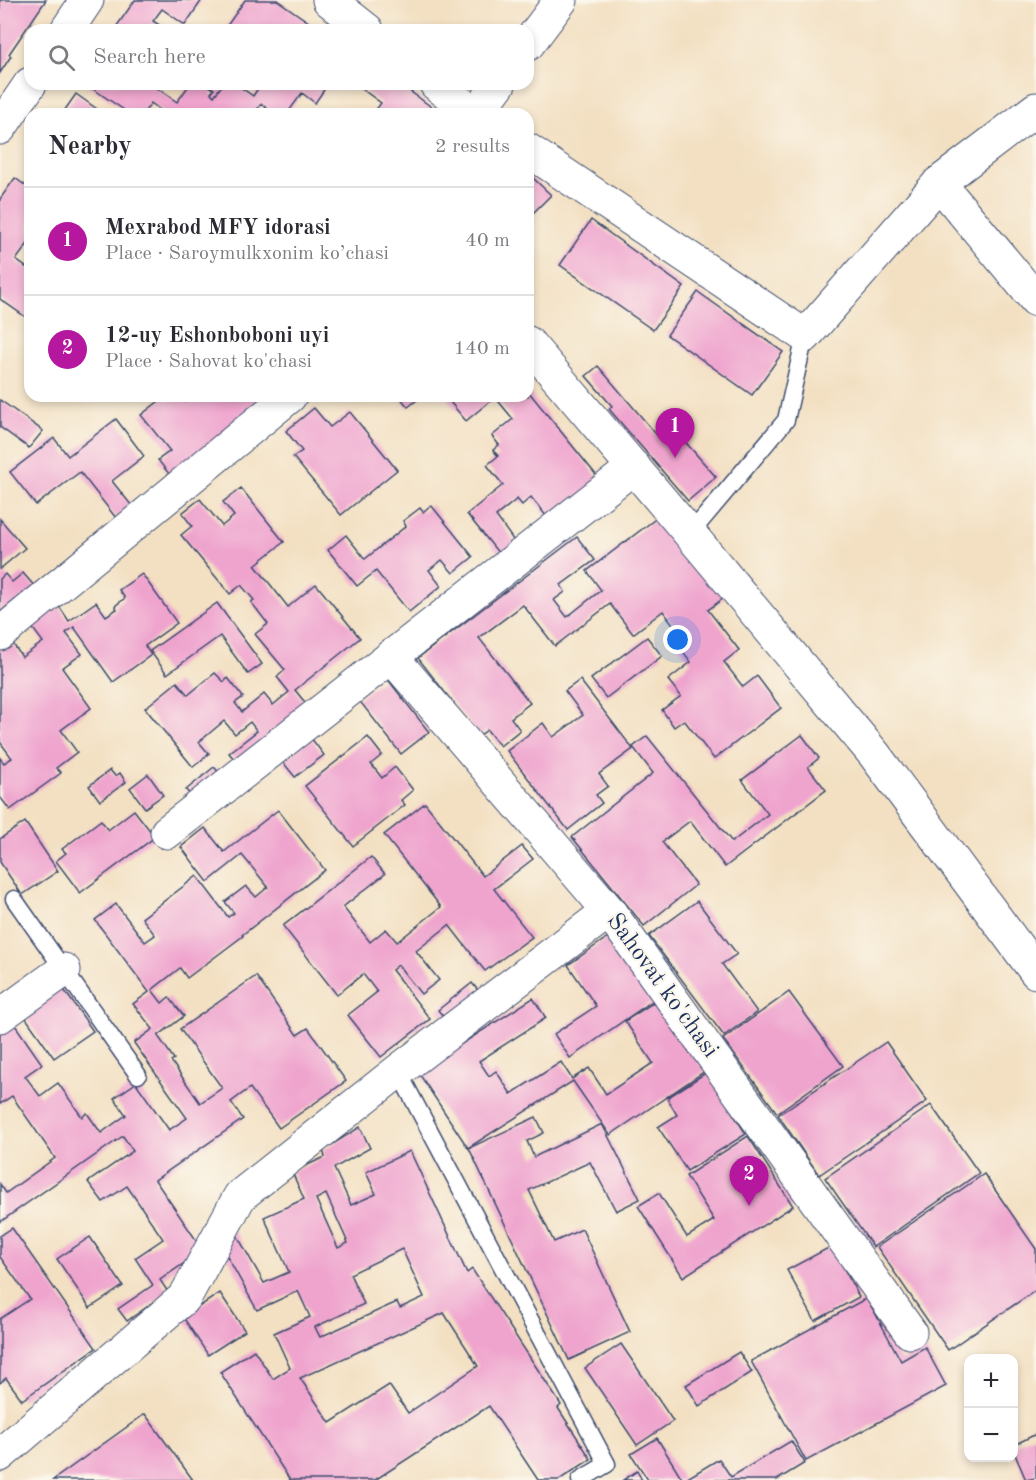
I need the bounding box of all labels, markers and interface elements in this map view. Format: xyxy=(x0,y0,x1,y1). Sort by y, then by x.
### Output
search box xyxy=(24,24,534,90)
icon: search xyxy=(45,41,78,74)
text: Search here xyxy=(93,46,206,68)
text: Nearby xyxy=(48,134,132,160)
text: 2 results xyxy=(435,137,510,157)
text: Mexrabod MFY idorasi xyxy=(105,217,331,239)
text: 1 xyxy=(62,231,73,251)
text: 40 m xyxy=(465,231,510,251)
text: Place · Saroymulkxonim ko’chasi xyxy=(105,244,389,264)
text: 12-uy Eshonboboni uyi xyxy=(105,325,329,347)
text: 2 xyxy=(62,339,73,359)
text: 140 m xyxy=(454,339,510,359)
text: Place · Sahovat ko'chasi xyxy=(105,352,312,372)
pin: 1 xyxy=(656,408,694,458)
your location xyxy=(663,625,692,654)
street label: Sahovat ko'chasi xyxy=(602,909,722,1063)
pin: 2 xyxy=(730,1156,768,1206)
map controls xyxy=(964,1354,1018,1462)
button: + xyxy=(964,1354,1018,1408)
button: − xyxy=(964,1408,1018,1462)

